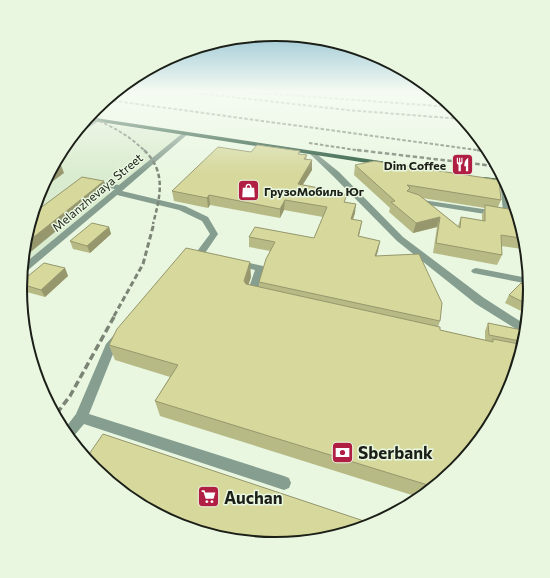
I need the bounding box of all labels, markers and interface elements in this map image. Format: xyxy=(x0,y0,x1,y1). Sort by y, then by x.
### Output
street label: Melanzhevaya Street xyxy=(49,150,145,234)
restaurant icon: Dim Coffee xyxy=(449,152,475,178)
place label: Dim Coffee xyxy=(384,158,446,172)
shop icon: ГрузоМобиль Юг xyxy=(236,178,262,204)
place label: ГрузоМобиль Юг xyxy=(264,184,365,198)
bank icon: Sberbank xyxy=(329,439,355,465)
place label: Sberbank xyxy=(358,442,433,463)
supermarket icon: Auchan xyxy=(195,484,221,510)
place label: Auchan xyxy=(224,487,283,508)

